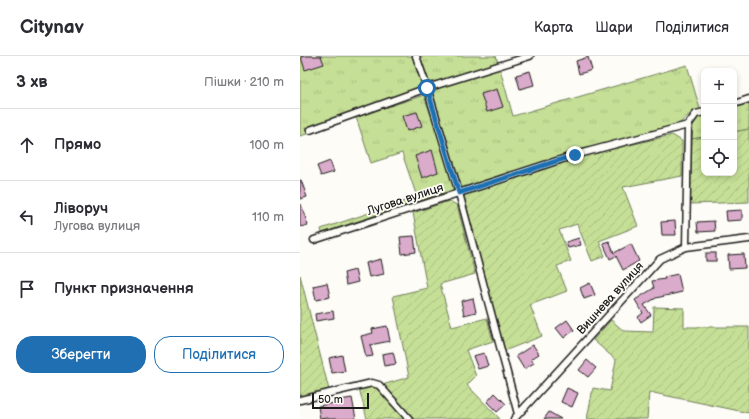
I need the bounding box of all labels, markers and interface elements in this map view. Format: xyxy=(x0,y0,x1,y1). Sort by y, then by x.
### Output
text: Citynav xyxy=(20,16,84,39)
text: Карта xyxy=(534,19,573,36)
text: Шари xyxy=(595,19,633,36)
text: Поділитися xyxy=(655,19,729,36)
map controls xyxy=(701,68,737,176)
button: + xyxy=(701,68,737,104)
text: 3 хв xyxy=(16,72,48,92)
text: Пішки · 210 m xyxy=(204,74,284,90)
route start xyxy=(418,79,436,97)
button: − xyxy=(701,104,737,140)
icon: ahead xyxy=(16,134,38,156)
text: Прямо xyxy=(54,135,101,154)
text: 100 m xyxy=(249,137,284,153)
button: locate xyxy=(701,140,737,176)
route end xyxy=(566,146,584,164)
street label: Лугова вулиця xyxy=(364,180,446,219)
text: Ліворуч xyxy=(54,199,108,218)
icon: left xyxy=(16,206,38,228)
text: 110 m xyxy=(252,209,284,225)
text: Лугова вулиця xyxy=(54,218,140,234)
street label: Вишнева вулиця xyxy=(574,259,647,338)
icon: arrive xyxy=(16,278,38,300)
text: Пункт призначення xyxy=(54,279,194,298)
button: Зберегти xyxy=(16,336,146,373)
button: Поділитися xyxy=(154,336,284,373)
scale bar xyxy=(312,391,369,410)
text: 50 m xyxy=(318,393,343,406)

